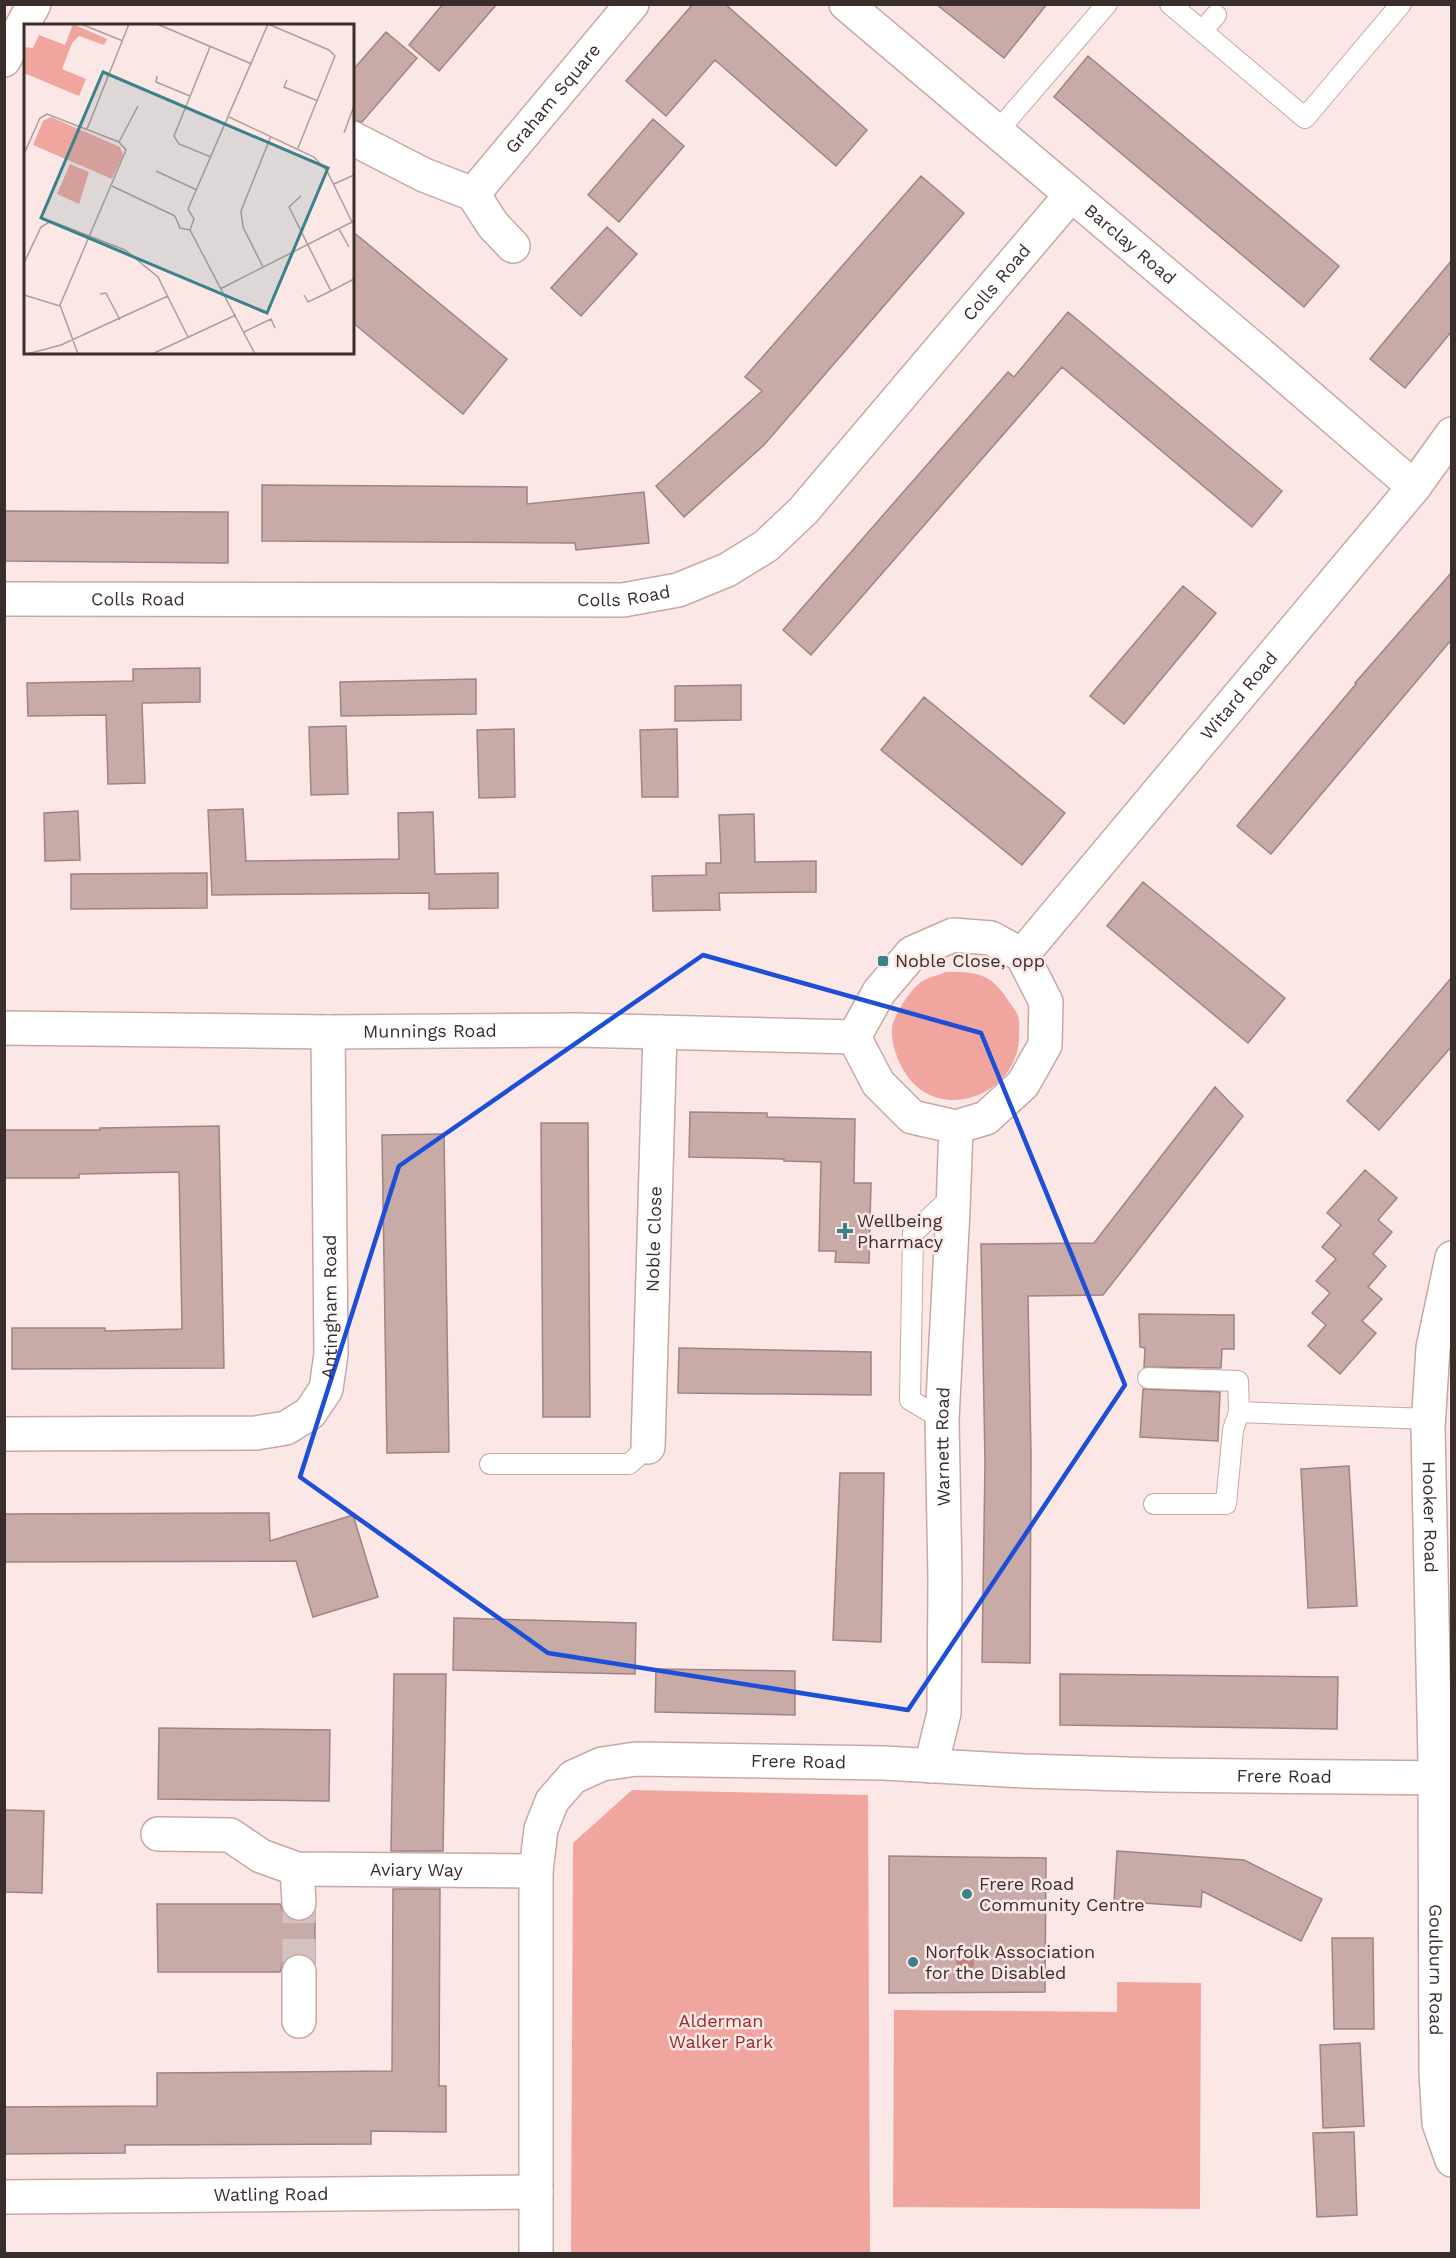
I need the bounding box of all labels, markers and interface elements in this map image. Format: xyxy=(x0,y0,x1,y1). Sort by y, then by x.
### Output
inset map xyxy=(24,24,354,354)
street label: Graham Square xyxy=(501,39,604,157)
street label: Barclay Road xyxy=(1080,199,1180,288)
street label: Colls Road xyxy=(958,240,1035,325)
street label: Colls Road xyxy=(577,581,672,610)
street label: Colls Road xyxy=(91,588,185,609)
street label: Witard Road xyxy=(1196,647,1281,744)
place label: Noble Close, opp xyxy=(895,950,1045,971)
marker: Noble Close, opp xyxy=(876,954,890,968)
street label: Munnings Road xyxy=(363,1020,497,1042)
street label: Noble Close xyxy=(641,1186,666,1292)
place label: Wellbeing Pharmacy xyxy=(857,1210,944,1252)
marker: Wellbeing Pharmacy xyxy=(838,1224,852,1238)
street label: Antingham Road xyxy=(317,1235,341,1380)
street label: Warnett Road xyxy=(931,1386,954,1507)
street label: Hooker Road xyxy=(1419,1461,1442,1573)
street label: Frere Road xyxy=(751,1750,846,1772)
street label: Frere Road xyxy=(1237,1765,1332,1787)
street label: Aviary Way xyxy=(370,1859,464,1880)
place label: Frere Road Community Centre xyxy=(979,1873,1145,1915)
marker: Frere Road Community Centre xyxy=(960,1887,974,1901)
street label: Goulburn Road xyxy=(1425,1904,1447,2036)
place label: Norfolk Association for the Disabled xyxy=(925,1941,1095,1983)
marker: Norfolk Association for the Disabled xyxy=(906,1955,920,1969)
park label: Alderman Walker Park xyxy=(669,2010,773,2052)
street label: Watling Road xyxy=(213,2183,329,2205)

